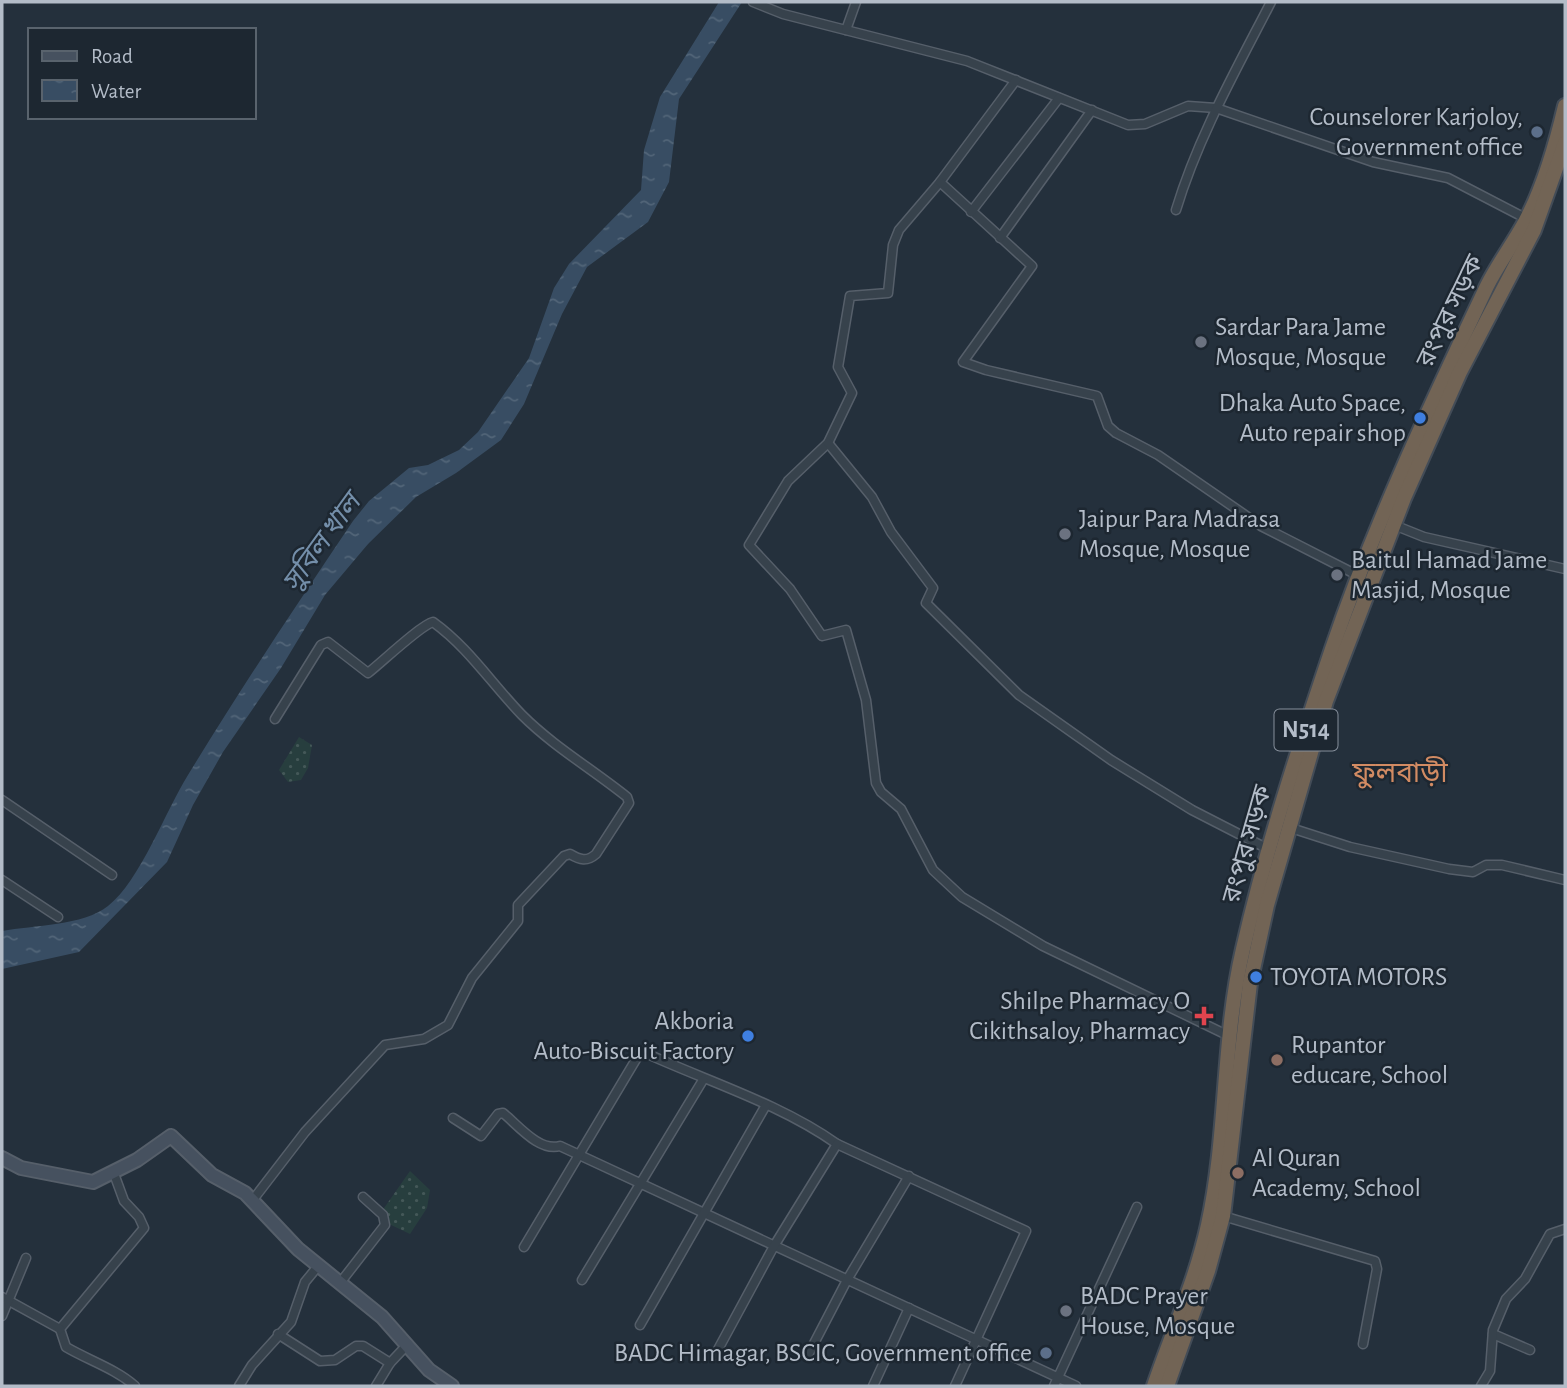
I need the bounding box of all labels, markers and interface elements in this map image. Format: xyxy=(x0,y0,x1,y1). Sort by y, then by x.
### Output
legend xyxy=(28,28,256,119)
text: Road xyxy=(91,46,133,67)
text: Water xyxy=(91,81,141,102)
place label: Counselorer Karjoloy, Government office xyxy=(1309,104,1523,160)
marker: Counselorer Karjoloy, Government office xyxy=(1529,124,1545,140)
street label: রংপুর সড়ক xyxy=(1411,250,1490,372)
place label: Sardar Para Jame Mosque, Mosque xyxy=(1215,314,1386,370)
marker: Sardar Para Jame Mosque, Mosque xyxy=(1193,334,1209,350)
place label: Dhaka Auto Space, Auto repair shop xyxy=(1219,390,1406,446)
marker: Dhaka Auto Space, Auto repair shop xyxy=(1412,410,1428,426)
water label: সুবিল খাল xyxy=(274,482,370,597)
place label: Jaipur Para Madrasa Mosque, Mosque xyxy=(1079,506,1280,562)
marker: Jaipur Para Madrasa Mosque, Mosque xyxy=(1057,526,1073,542)
place label: Baitul Hamad Jame Masjid, Mosque xyxy=(1351,547,1547,603)
marker: Baitul Hamad Jame Masjid, Mosque xyxy=(1329,567,1345,583)
road number: N514 xyxy=(1274,710,1338,750)
district label: ফুলবাড়ী xyxy=(1351,756,1448,789)
street label: রংপুর সড়ক xyxy=(1218,781,1277,907)
place label: TOYOTA MOTORS xyxy=(1270,964,1447,990)
marker: TOYOTA MOTORS xyxy=(1248,969,1264,985)
place label: Shilpe Pharmacy O Cikithsaloy, Pharmacy xyxy=(969,988,1190,1044)
place label: Akboria Auto-Biscuit Factory xyxy=(534,1008,734,1064)
marker: Shilpe Pharmacy O Cikithsaloy, Pharmacy xyxy=(1196,1008,1212,1024)
marker: Akboria Auto-Biscuit Factory xyxy=(740,1028,756,1044)
place label: Rupantor educare, School xyxy=(1291,1032,1448,1088)
marker: Rupantor educare, School xyxy=(1269,1052,1285,1068)
place label: Al Quran Academy, School xyxy=(1252,1145,1421,1201)
marker: Al Quran Academy, School xyxy=(1230,1165,1246,1181)
place label: BADC Prayer House, Mosque xyxy=(1080,1283,1235,1339)
marker: BADC Prayer House, Mosque xyxy=(1058,1303,1074,1319)
place label: BADC Himagar, BSCIC, Government office xyxy=(614,1340,1032,1366)
marker: BADC Himagar, BSCIC, Government office xyxy=(1038,1345,1054,1361)

